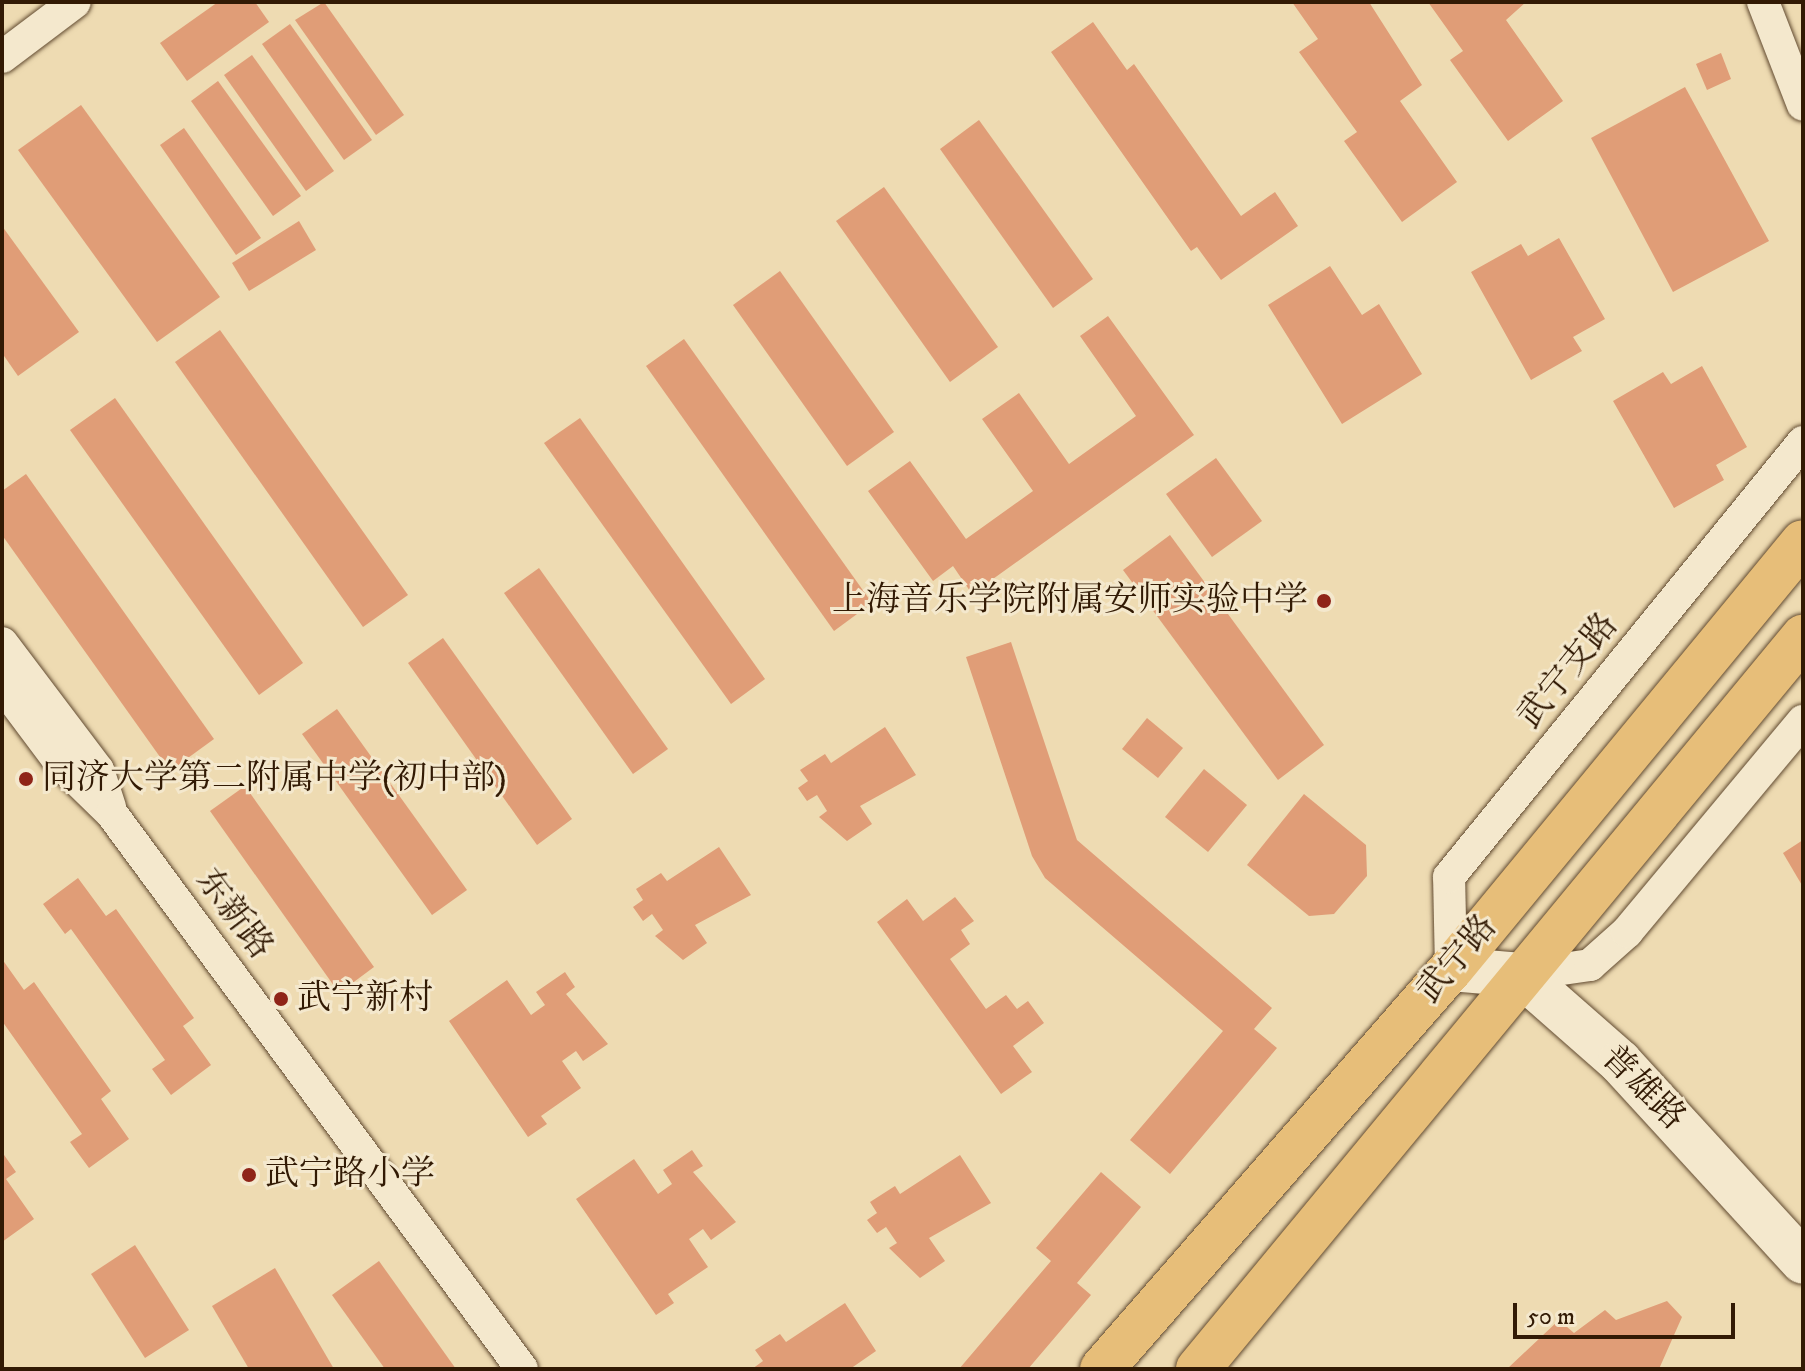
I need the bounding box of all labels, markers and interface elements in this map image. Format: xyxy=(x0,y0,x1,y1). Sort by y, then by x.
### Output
place label: 上海音乐学院附属安师实验中学 xyxy=(832,581,1308,621)
marker: 上海音乐学院附属安师实验中学 xyxy=(1315,592,1333,610)
street label: 武宁支路 xyxy=(1509,605,1627,737)
place label: 同济大学第二附属中学(初中部) xyxy=(42,759,507,799)
marker: 同济大学第二附属中学(初中部) xyxy=(17,770,35,788)
street label: 东新路 xyxy=(187,861,281,967)
street label: 武宁路 xyxy=(1409,907,1505,1011)
place label: 武宁新村 xyxy=(297,979,433,1019)
marker: 武宁新村 xyxy=(272,990,290,1008)
street label: 普雄路 xyxy=(1593,1038,1693,1138)
place label: 武宁路小学 xyxy=(265,1155,435,1195)
marker: 武宁路小学 xyxy=(240,1166,258,1184)
scale bar xyxy=(1517,1287,1739,1337)
text: 50 m xyxy=(1527,1302,1575,1332)

